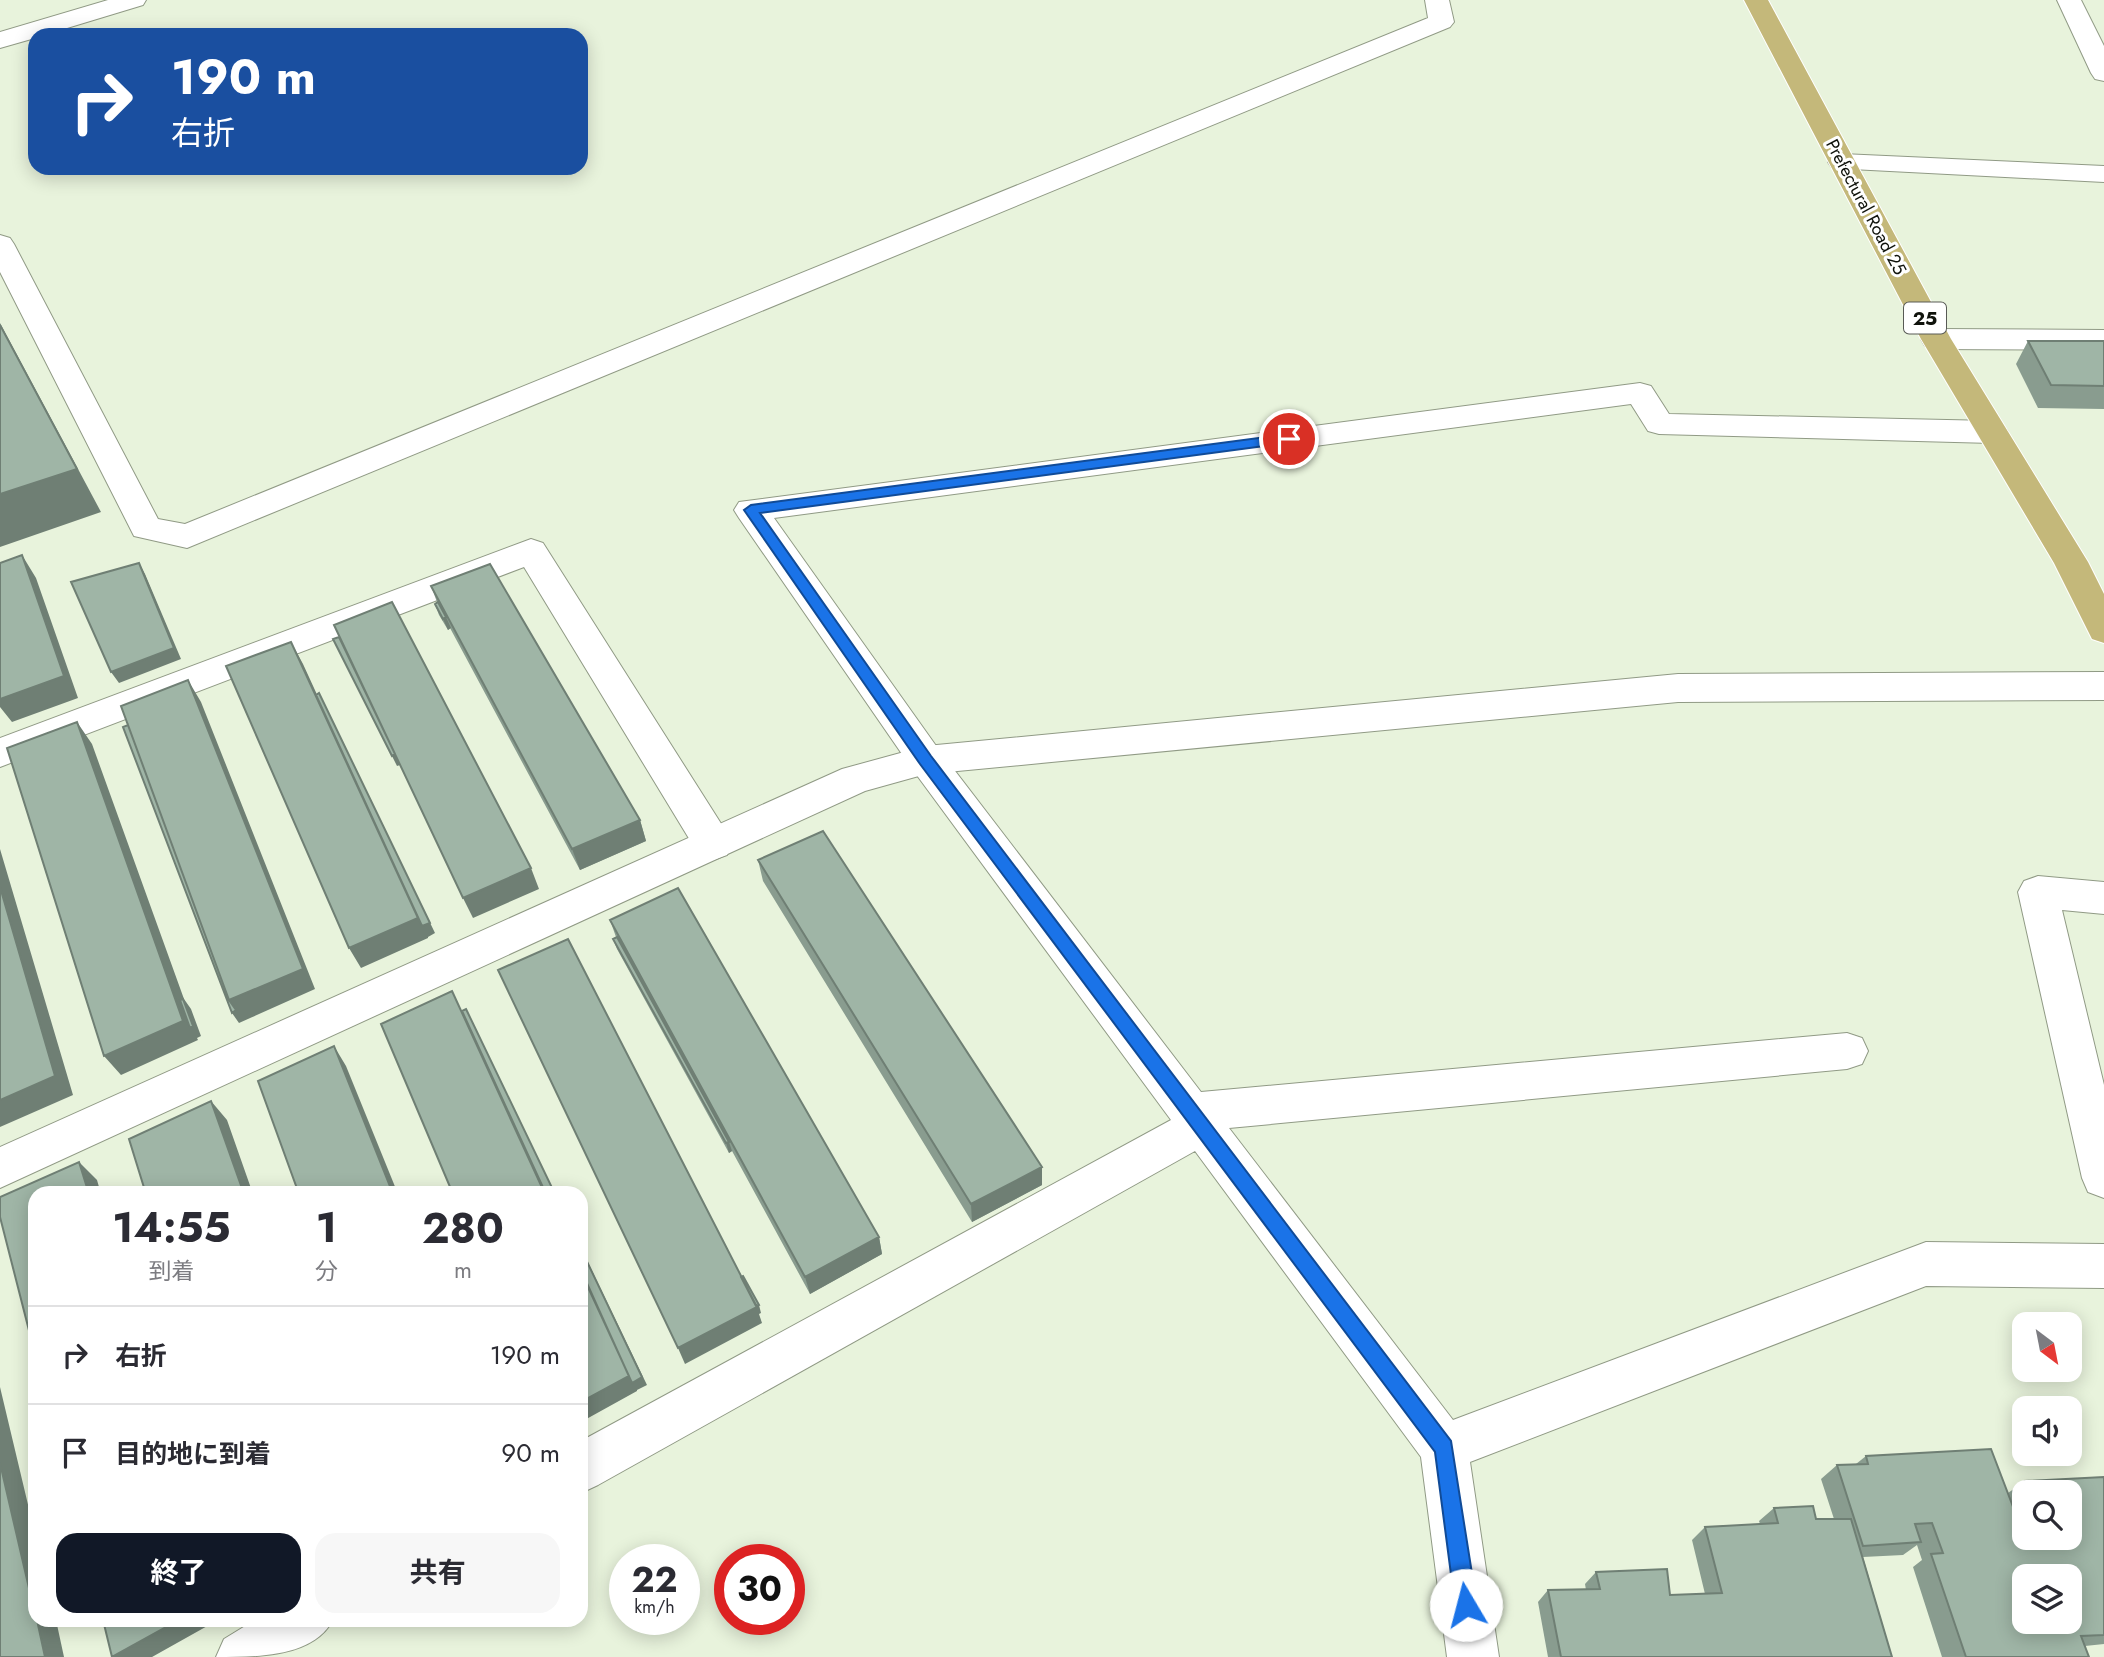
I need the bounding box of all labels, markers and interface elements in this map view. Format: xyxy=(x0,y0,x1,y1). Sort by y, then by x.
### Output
text: 190 m xyxy=(171,42,316,112)
icon: right xyxy=(56,56,147,147)
text: 右折 xyxy=(171,110,235,156)
street label: Prefectural Road 25 xyxy=(1819,134,1913,280)
road number: 25 xyxy=(1904,302,1946,334)
pin xyxy=(1259,409,1319,469)
icon: arrive xyxy=(1270,420,1308,458)
text: 14:55 xyxy=(112,1197,231,1258)
text: 1 xyxy=(316,1197,337,1258)
text: 280 xyxy=(422,1198,504,1259)
text: m xyxy=(454,1253,472,1287)
text: 到着 xyxy=(148,1254,194,1288)
text: 分 xyxy=(315,1254,338,1288)
north arrow xyxy=(2012,1312,2082,1382)
map controls xyxy=(2012,1312,2082,1634)
icon: right xyxy=(56,1336,94,1374)
text: 190 m xyxy=(490,1336,560,1374)
text: 右折 xyxy=(115,1337,167,1375)
button: sound xyxy=(2012,1396,2082,1466)
icon: arrive xyxy=(56,1434,94,1472)
text: 90 m xyxy=(501,1434,560,1472)
text: 目的地に到着 xyxy=(115,1435,271,1473)
button: search xyxy=(2012,1480,2082,1550)
button: 終了 xyxy=(56,1533,301,1613)
button: 共有 xyxy=(315,1533,560,1613)
speed limit sign: 30 xyxy=(714,1544,805,1635)
text: 22 xyxy=(632,1555,677,1605)
button: layers xyxy=(2012,1564,2082,1634)
position arrow xyxy=(1429,1568,1503,1642)
text: km/h xyxy=(634,1594,675,1620)

